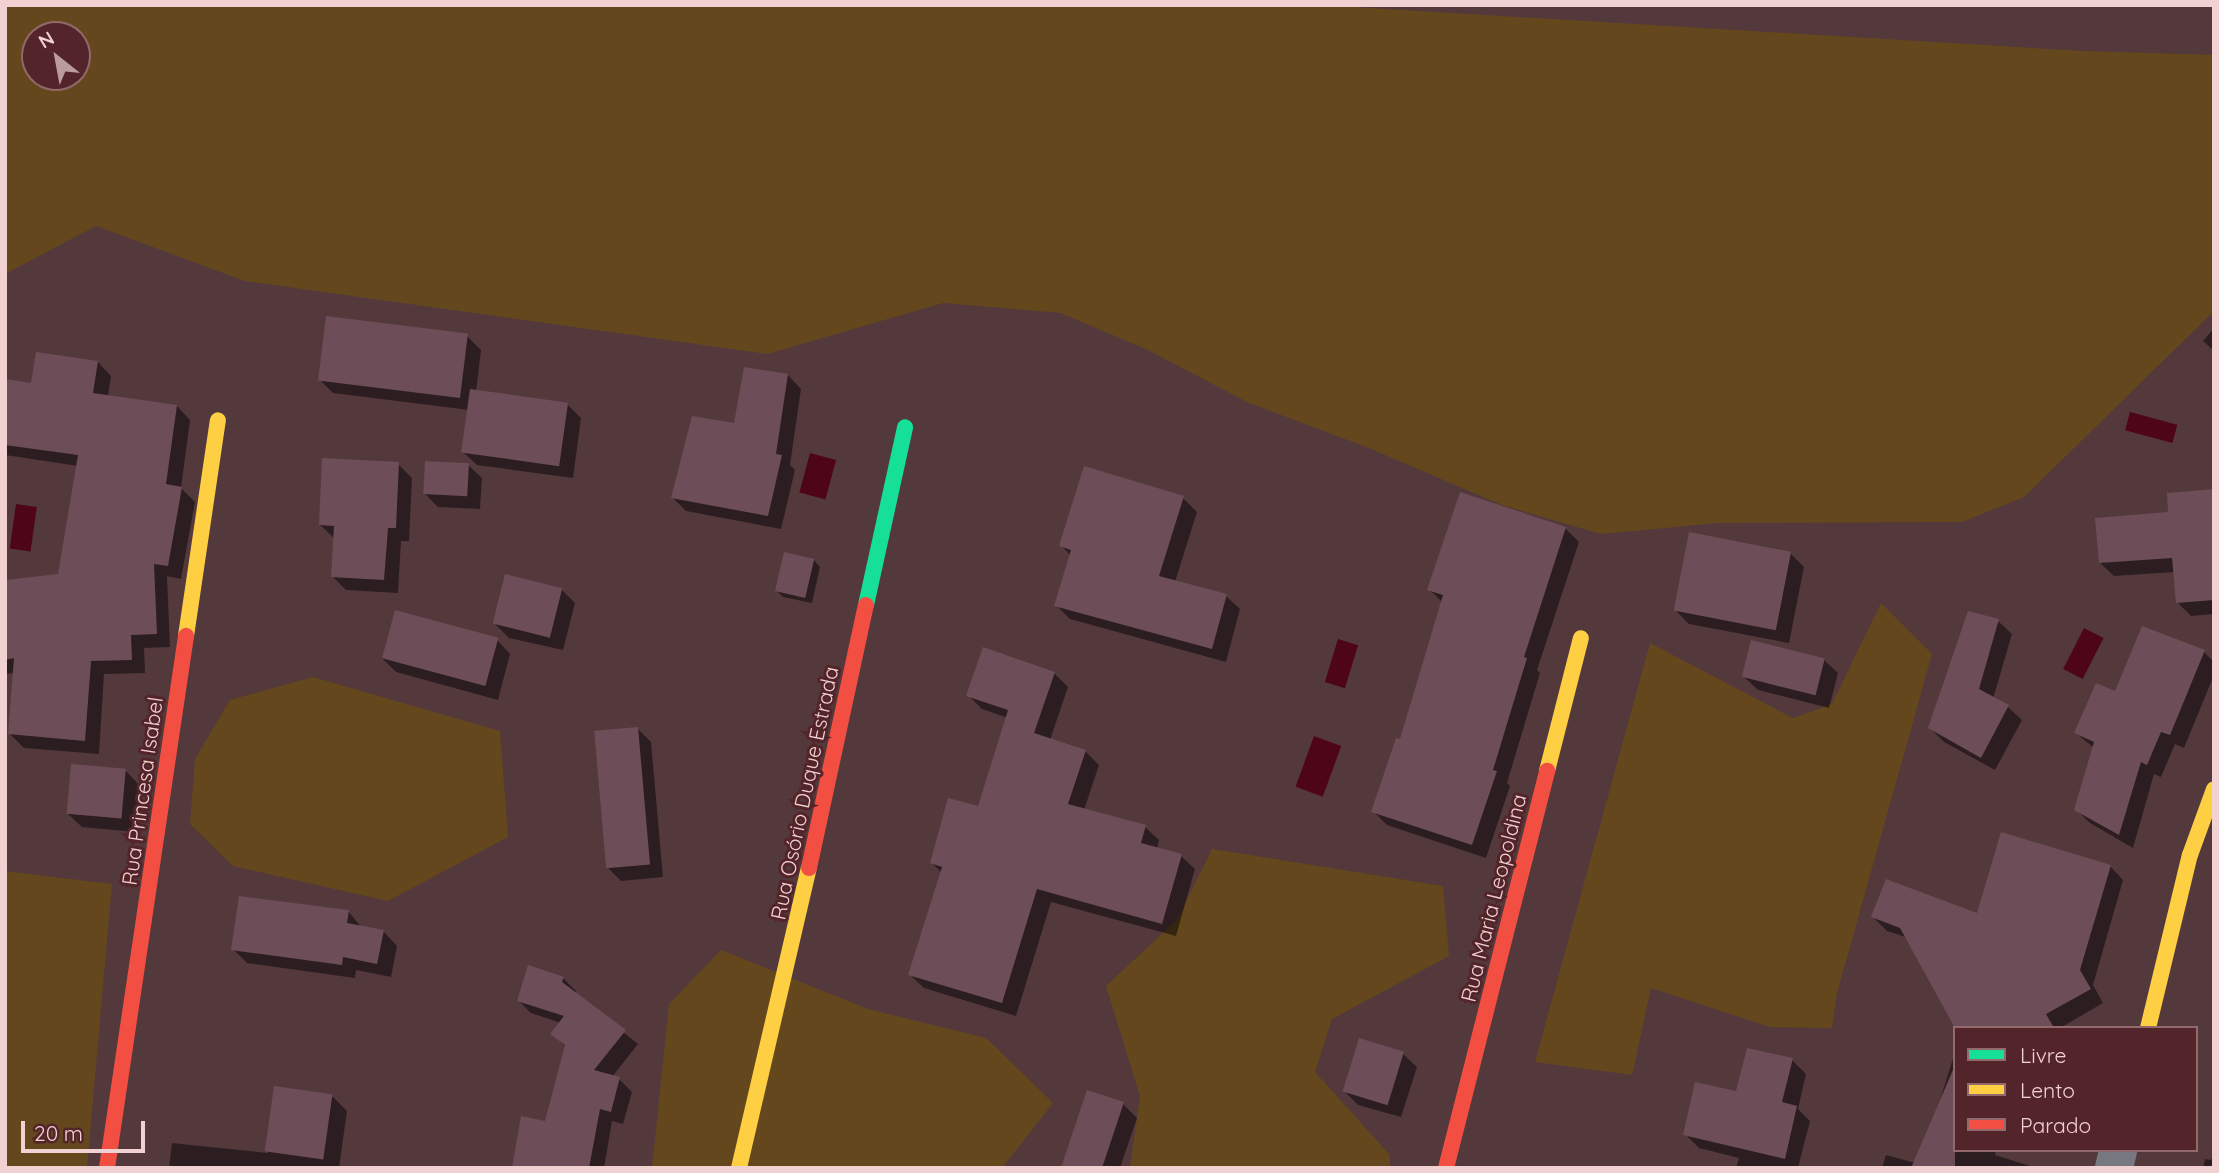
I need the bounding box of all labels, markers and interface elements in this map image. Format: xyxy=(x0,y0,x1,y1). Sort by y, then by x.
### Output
north arrow xyxy=(21,21,91,91)
text: N xyxy=(34,26,58,54)
street label: Rua Osório Duque Estrada xyxy=(765,664,843,922)
street label: Rua Princesa Isabel xyxy=(116,695,168,887)
street label: Rua Maria Leopoldina xyxy=(1455,792,1531,1004)
legend xyxy=(1953,1026,2198,1152)
text: Livre xyxy=(2020,1042,2066,1068)
text: Lento xyxy=(2020,1077,2075,1103)
scale bar xyxy=(24,1106,149,1150)
text: Parado xyxy=(2020,1112,2091,1138)
text: 20 m xyxy=(34,1120,83,1146)

